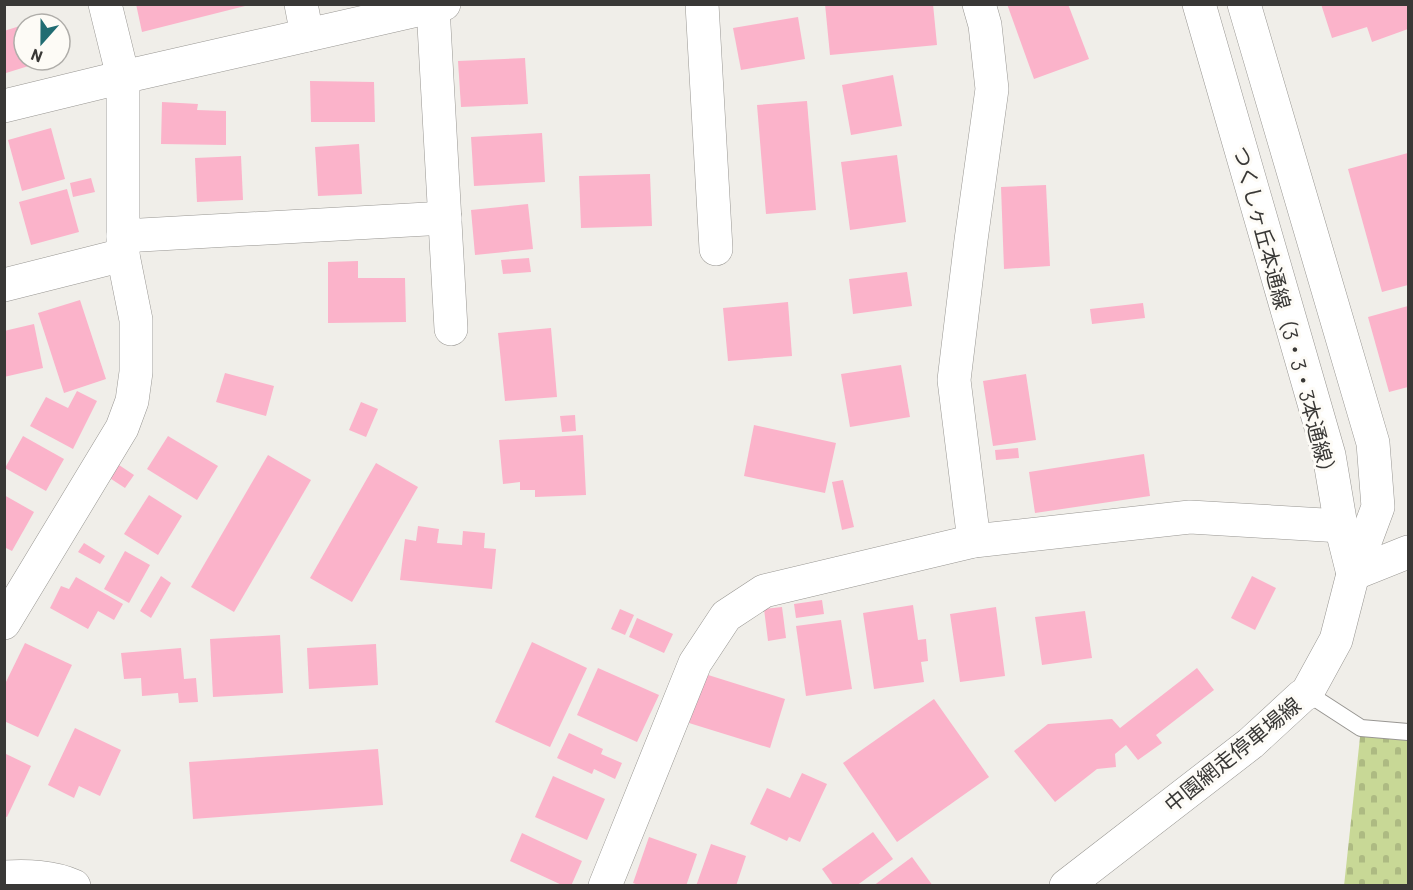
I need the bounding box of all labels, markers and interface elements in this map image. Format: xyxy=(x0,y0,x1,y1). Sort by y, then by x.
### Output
north arrow xyxy=(12,12,72,72)
text: N xyxy=(28,46,45,67)
street label: つくしヶ丘本通線（3・3・3本通線） xyxy=(1229,143,1343,485)
street label: 中園網走停車場線 xyxy=(1159,691,1305,817)

